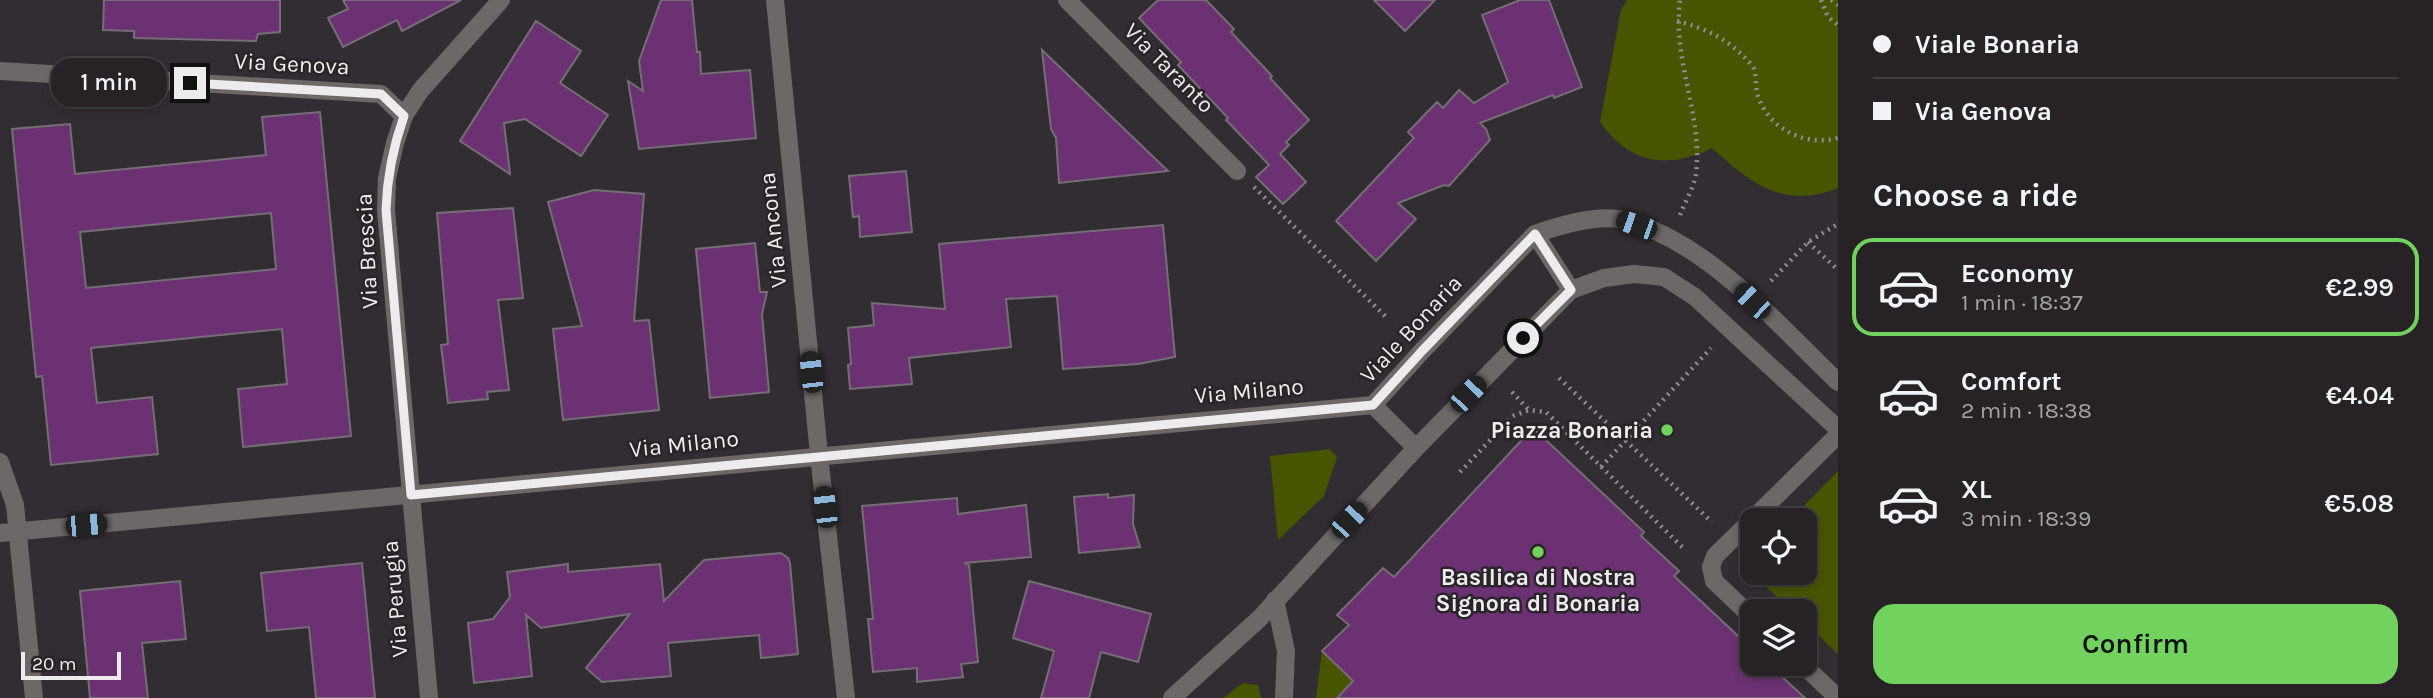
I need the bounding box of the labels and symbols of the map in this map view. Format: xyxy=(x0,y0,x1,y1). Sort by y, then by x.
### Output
street label: Via Taranto xyxy=(1118,17,1220,119)
street label: Via Genova xyxy=(234,48,350,80)
callout: 1 min xyxy=(50,58,166,108)
route end xyxy=(174,67,206,99)
street label: Via Ancona xyxy=(754,171,792,289)
street label: Via Brescia xyxy=(350,192,384,310)
car xyxy=(1613,208,1660,242)
street label: Viale Bonaria xyxy=(1354,270,1468,388)
car xyxy=(1730,279,1775,323)
route start xyxy=(1507,322,1539,354)
car xyxy=(799,350,824,394)
car xyxy=(1446,372,1491,416)
street label: Via Milano xyxy=(1193,373,1305,409)
place label: Piazza Bonaria xyxy=(1491,417,1653,444)
marker: Piazza Bonaria xyxy=(1659,422,1675,438)
street label: Via Milano xyxy=(628,425,740,463)
car xyxy=(813,485,838,529)
car xyxy=(1327,497,1372,543)
car xyxy=(65,513,108,537)
street label: Via Perugia xyxy=(376,539,414,659)
marker: Basilica di Nostra Signora di Bonaria xyxy=(1530,544,1546,560)
place label: Basilica di Nostra Signora di Bonaria xyxy=(1436,564,1640,617)
scale bar xyxy=(21,649,121,681)

